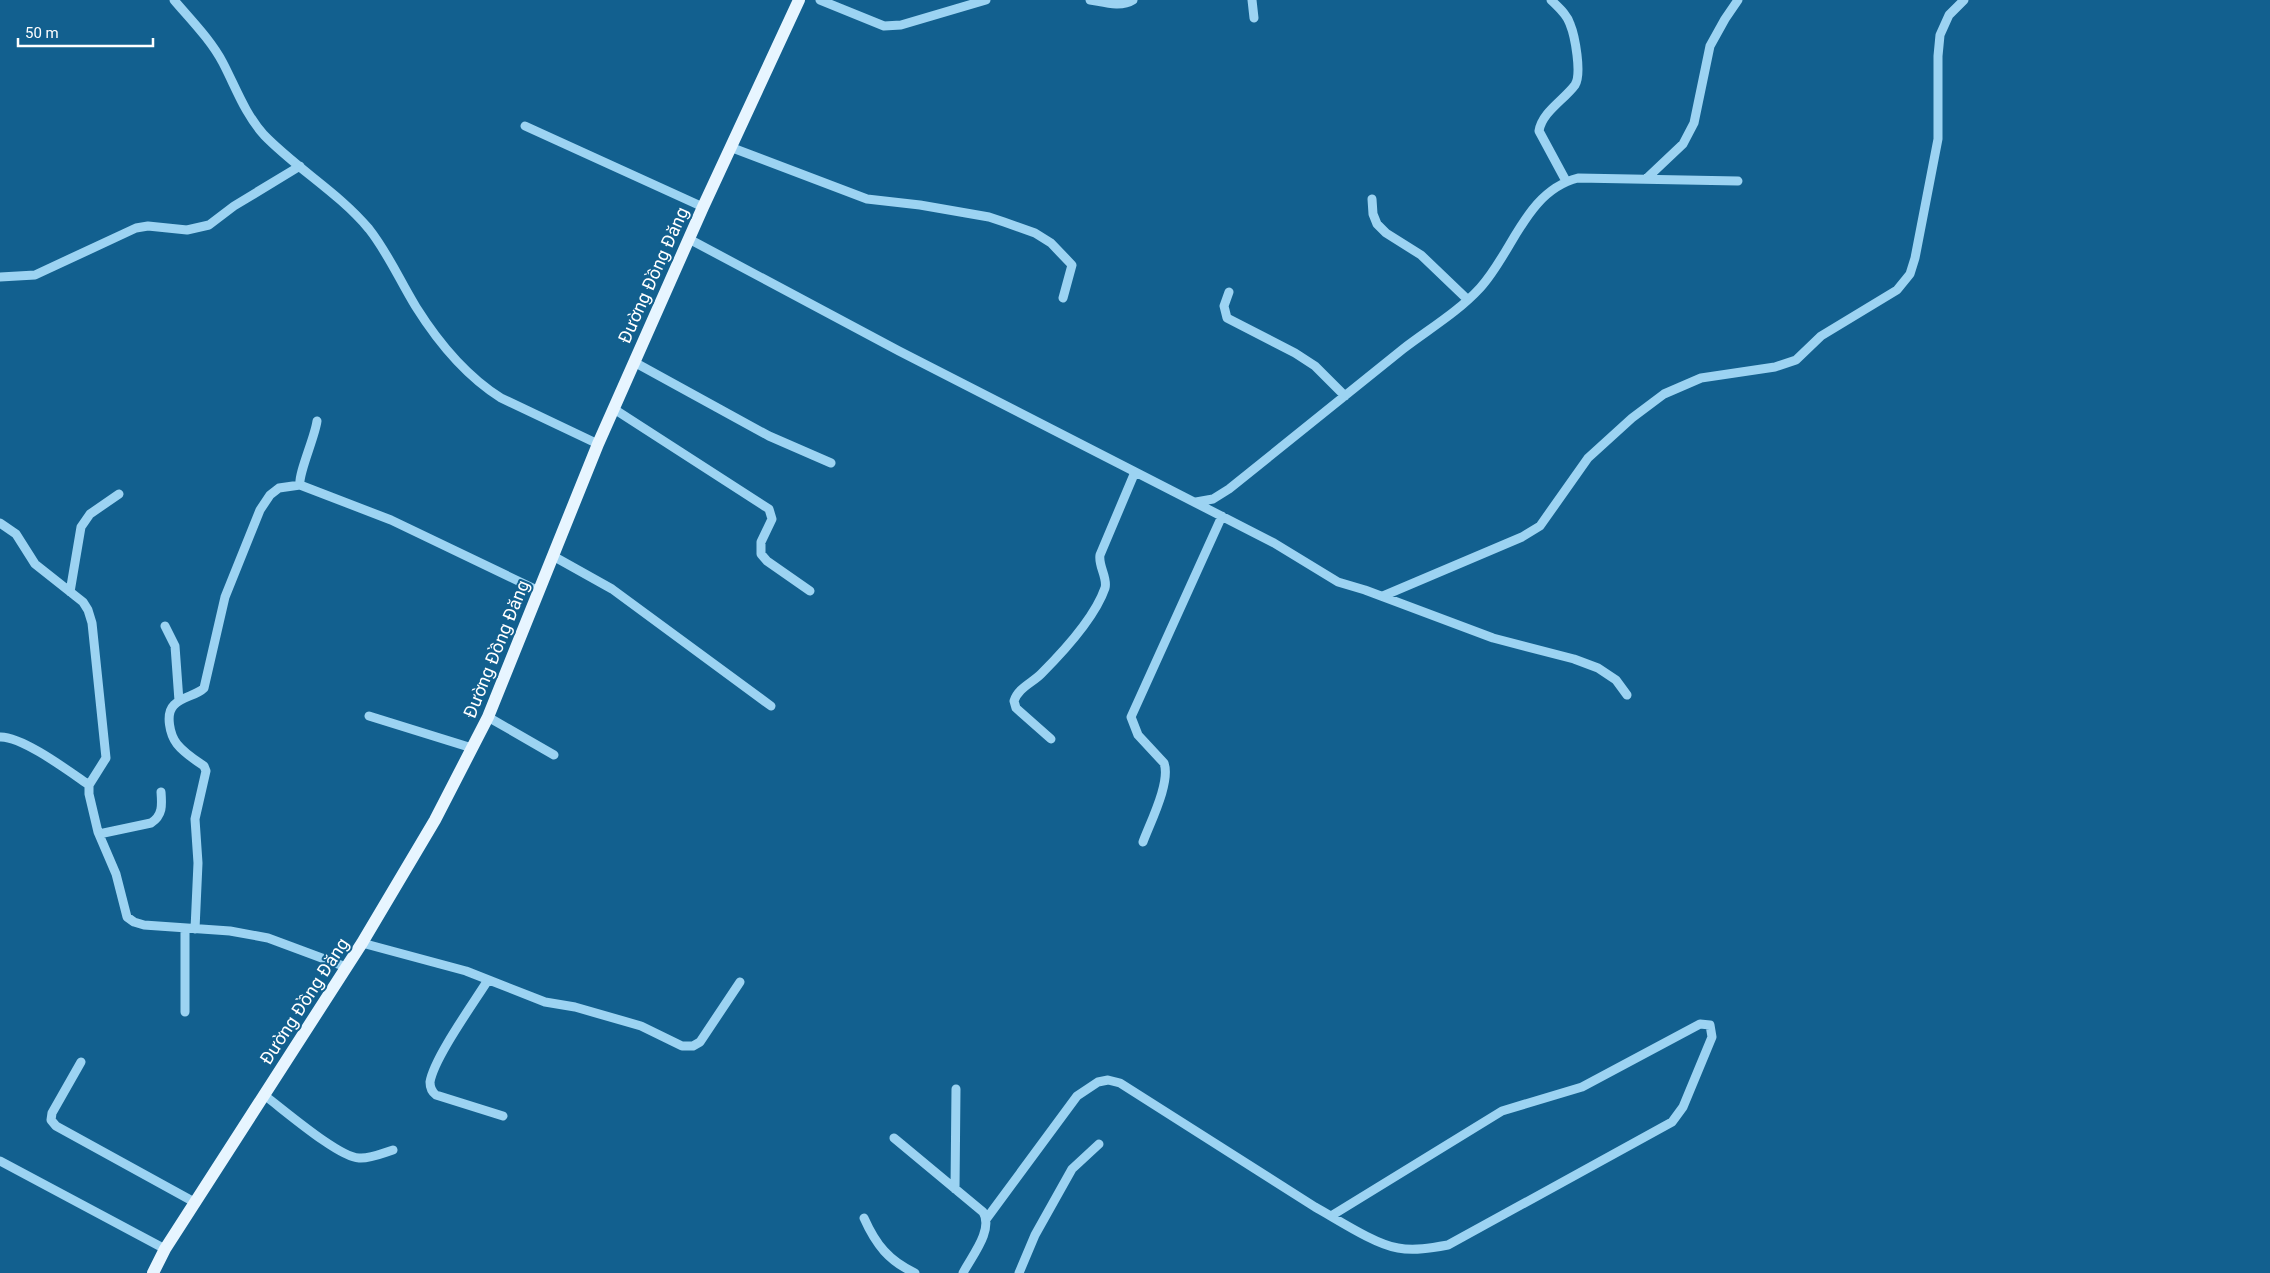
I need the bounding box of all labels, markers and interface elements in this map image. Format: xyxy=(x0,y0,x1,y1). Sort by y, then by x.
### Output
scale bar xyxy=(18,15,152,47)
text: 50 m xyxy=(25,24,59,42)
street label: Đường Đồng Đăng xyxy=(614,204,692,346)
street label: Đường Đồng Đăng xyxy=(459,577,533,721)
street label: Đường Đồng Đăng xyxy=(255,934,353,1068)

